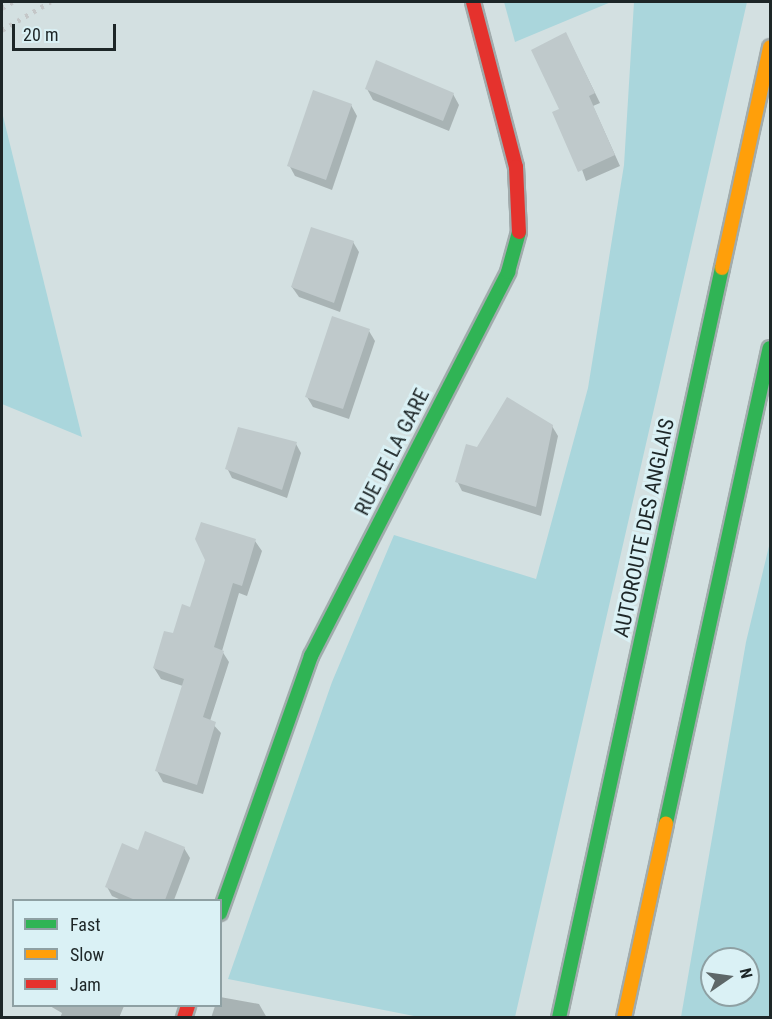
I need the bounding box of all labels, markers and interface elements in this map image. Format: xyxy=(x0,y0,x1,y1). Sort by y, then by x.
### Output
scale bar xyxy=(15,12,118,50)
text: 20 m xyxy=(23,24,58,45)
street label: RUE DE LA GARE xyxy=(349,385,435,519)
street label: AUTOROUTE DES ANGLAIS xyxy=(609,416,679,640)
legend xyxy=(12,899,222,1007)
text: Fast xyxy=(70,914,101,935)
text: Slow xyxy=(70,944,104,965)
north arrow xyxy=(700,947,760,1007)
text: N xyxy=(736,966,756,980)
text: Jam xyxy=(70,974,101,995)

